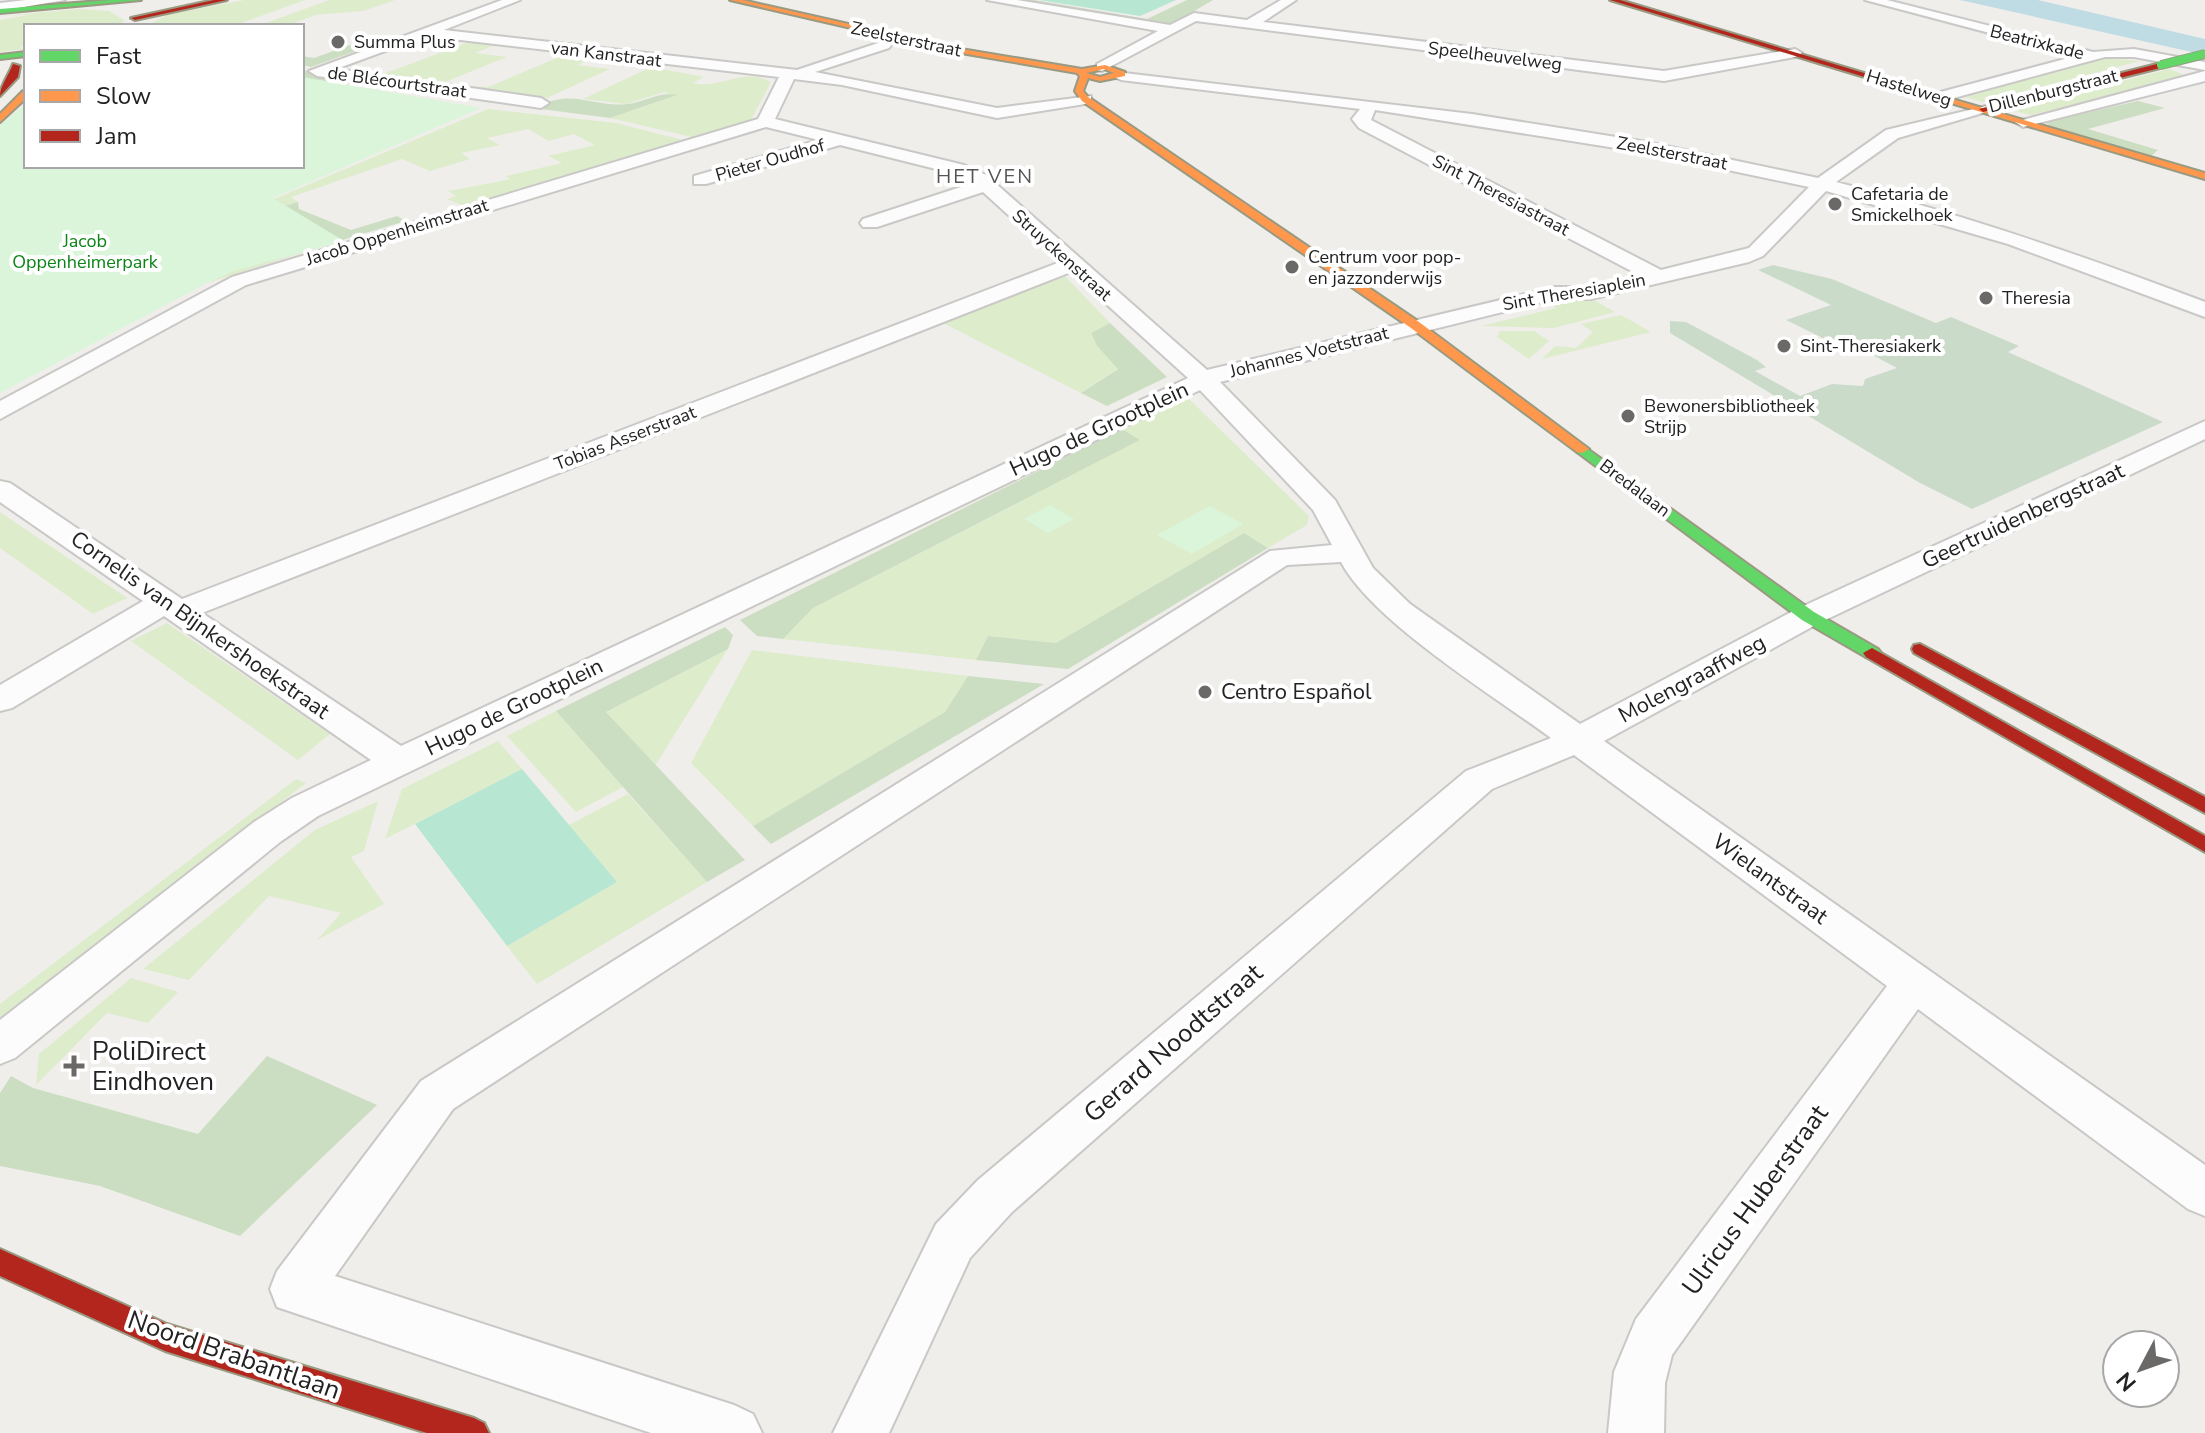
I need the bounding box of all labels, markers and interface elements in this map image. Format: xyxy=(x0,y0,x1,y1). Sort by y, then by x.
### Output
street label: Zeelsterstraat xyxy=(849,16,964,63)
street label: Beatrixkade xyxy=(1987,19,2087,65)
legend xyxy=(24,24,304,168)
place label: Summa Plus xyxy=(354,30,456,54)
marker: Summa Plus xyxy=(329,33,347,51)
street label: van Kanstraat xyxy=(549,35,663,73)
street label: Speelheuvelweg xyxy=(1427,36,1563,76)
text: Fast xyxy=(96,40,142,72)
street label: de Blécourtstraat xyxy=(326,60,469,104)
street label: Dillenburgstraat xyxy=(1986,63,2121,119)
street label: Hastelweg xyxy=(1863,64,1955,112)
text: Slow xyxy=(96,80,151,112)
text: Jam xyxy=(95,120,137,152)
street label: Zeelsterstraat xyxy=(1615,131,1730,176)
street label: Pieter Oudhof xyxy=(713,133,828,187)
street label: Sint Theresiastraat xyxy=(1428,149,1574,242)
district label: HET VEN xyxy=(936,163,1034,190)
place label: Cafetaria de Smickelhoek xyxy=(1851,182,1953,227)
street label: Jacob Oppenheimstraat xyxy=(302,193,492,271)
marker: Cafetaria de Smickelhoek xyxy=(1826,195,1844,213)
street label: Struyckenstraat xyxy=(1007,204,1118,307)
park label: Jacob Oppenheimerpark xyxy=(12,229,159,274)
place label: Centrum voor pop- en jazzonderwijs xyxy=(1308,245,1461,290)
marker: Centrum voor pop- en jazzonderwijs xyxy=(1283,258,1301,276)
street label: Sint Theresiaplein xyxy=(1501,268,1647,316)
place label: Theresia xyxy=(2002,286,2071,310)
marker: Theresia xyxy=(1977,289,1995,307)
street label: Johannes Voetstraat xyxy=(1226,321,1392,384)
place label: Sint-Theresiakerk xyxy=(1800,334,1942,358)
marker: Sint-Theresiakerk xyxy=(1775,337,1793,355)
street label: Hugo de Grootplein xyxy=(1005,374,1193,484)
place label: Bewonersbibliotheek Strijp xyxy=(1644,394,1816,439)
street label: Tobias Asserstraat xyxy=(551,400,700,476)
marker: Bewonersbibliotheek Strijp xyxy=(1619,407,1637,425)
street label: Bredalaan xyxy=(1595,454,1675,522)
street label: Geertruidenbergstraat xyxy=(1917,456,2129,576)
street label: Cornelis van Bijnkershoekstraat xyxy=(65,524,336,726)
street label: Molengraaffweg xyxy=(1613,628,1771,730)
street label: Hugo de Grootplein xyxy=(420,651,608,763)
place label: Centro Español xyxy=(1221,677,1372,707)
marker: Centro Español xyxy=(1196,683,1214,701)
street label: Wielantstraat xyxy=(1706,827,1834,931)
street label: Gerard Noodtstraat xyxy=(1076,955,1271,1130)
place label: PoliDirect Eindhoven xyxy=(92,1034,214,1099)
marker: PoliDirect Eindhoven xyxy=(63,1055,85,1077)
street label: Ulricus Huberstraat xyxy=(1674,1097,1837,1302)
street label: Noord Brabantlaan xyxy=(123,1302,345,1408)
north arrow xyxy=(2101,1329,2181,1409)
text: N xyxy=(2110,1365,2143,1398)

